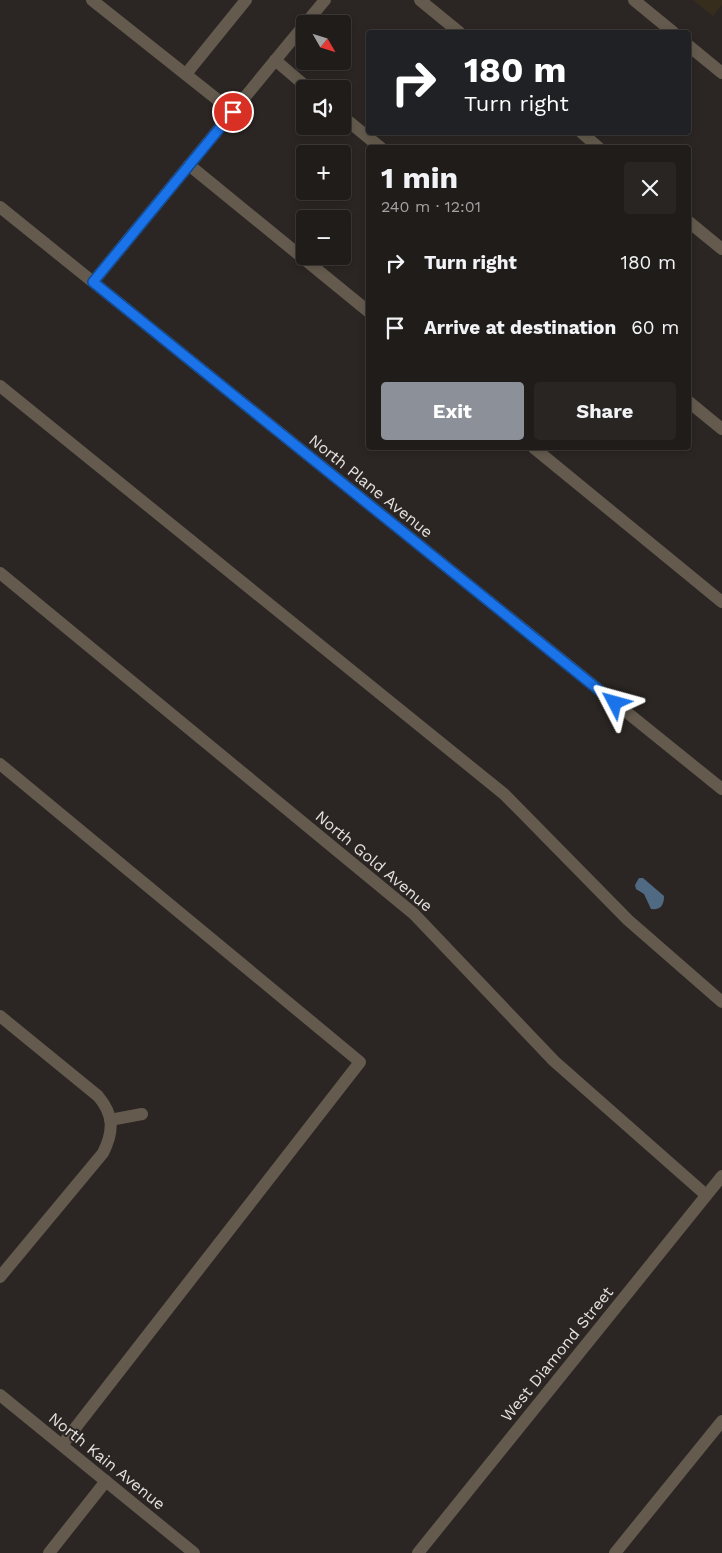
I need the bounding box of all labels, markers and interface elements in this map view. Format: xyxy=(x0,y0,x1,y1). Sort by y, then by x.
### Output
north arrow xyxy=(296,15,351,70)
map controls xyxy=(296,15,351,265)
text: 180 m xyxy=(464,49,567,91)
icon: right xyxy=(381,50,446,115)
button: sound xyxy=(296,80,351,135)
pin xyxy=(212,91,254,133)
text: Turn right xyxy=(464,91,569,116)
icon: arrive xyxy=(219,98,247,126)
button: + xyxy=(296,145,351,200)
text: 1 min xyxy=(381,160,458,195)
button: close xyxy=(624,162,676,214)
text: 240 m · 12:01 xyxy=(381,197,481,216)
button: − xyxy=(296,210,351,265)
icon: right xyxy=(381,249,409,277)
text: Turn right xyxy=(424,251,517,274)
text: 180 m xyxy=(620,251,676,274)
icon: arrive xyxy=(381,314,409,342)
text: Arrive at destination xyxy=(424,316,616,339)
text: 60 m xyxy=(631,316,679,339)
button: Exit xyxy=(381,382,524,440)
button: Share xyxy=(534,382,676,440)
street label: North Plane Avenue xyxy=(305,430,437,542)
position arrow xyxy=(588,676,640,728)
street label: North Gold Avenue xyxy=(312,807,436,915)
street label: West Diamond Street xyxy=(497,1283,617,1425)
street label: North Kain Avenue xyxy=(45,1408,169,1514)

